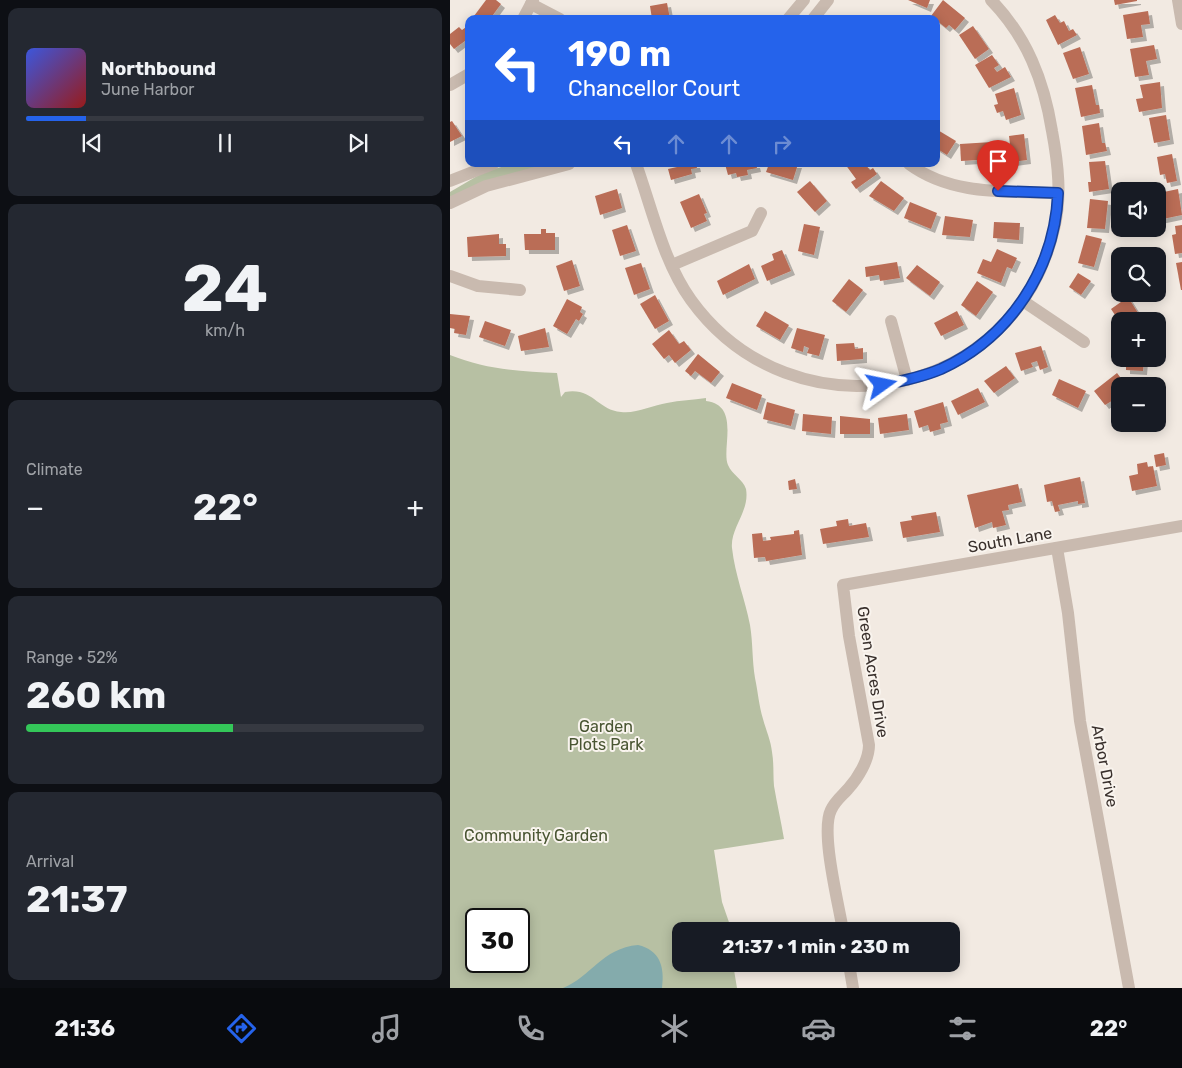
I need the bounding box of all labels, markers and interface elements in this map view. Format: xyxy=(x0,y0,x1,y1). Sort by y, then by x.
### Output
text: 190 m xyxy=(568,33,671,75)
icon: left xyxy=(485,35,550,100)
text: Northbound xyxy=(101,57,216,80)
text: Chancellor Court xyxy=(568,75,740,102)
text: June Harbor xyxy=(101,80,194,99)
icon: previous xyxy=(78,129,106,157)
icon: pause xyxy=(211,129,239,157)
icon: next xyxy=(344,129,372,157)
icon: left xyxy=(609,130,637,158)
icon: ahead xyxy=(662,130,690,158)
icon: ahead xyxy=(715,130,743,158)
icon: right xyxy=(768,130,796,158)
pin xyxy=(977,140,1019,191)
icon: arrive xyxy=(984,147,1012,175)
map controls xyxy=(1111,182,1166,432)
button: sound xyxy=(1111,182,1166,237)
button: search xyxy=(1111,247,1166,302)
text: 24 xyxy=(182,250,268,327)
button: + xyxy=(1111,312,1166,367)
text: km/h xyxy=(205,321,245,340)
position arrow xyxy=(855,358,907,410)
button: − xyxy=(1111,377,1166,432)
text: Climate xyxy=(26,460,83,479)
text: 22° xyxy=(193,484,258,530)
text: − xyxy=(26,491,44,524)
text: + xyxy=(407,491,424,524)
street label: South Lane xyxy=(966,523,1054,557)
street label: Green Acres Drive xyxy=(853,605,893,739)
text: Range · 52% xyxy=(26,648,118,667)
text: 260 km xyxy=(26,672,166,718)
park label: Garden Plots Park xyxy=(569,717,644,754)
street label: Arbor Drive xyxy=(1088,723,1122,809)
park label: Community Garden xyxy=(464,826,608,845)
text: Arrival xyxy=(26,852,74,871)
text: 21:37 xyxy=(26,876,128,922)
speed limit sign: 30 xyxy=(465,908,530,973)
text: 21:37 · 1 min · 230 m xyxy=(722,935,910,958)
icon: directions xyxy=(224,1011,259,1046)
icon: music xyxy=(369,1011,404,1046)
icon: phone xyxy=(513,1011,548,1046)
icon: climate xyxy=(657,1011,692,1046)
icon: car xyxy=(801,1011,836,1046)
icon: filters xyxy=(945,1011,980,1046)
text: 21:36 xyxy=(55,1015,115,1042)
text: 22° xyxy=(1090,1015,1127,1042)

